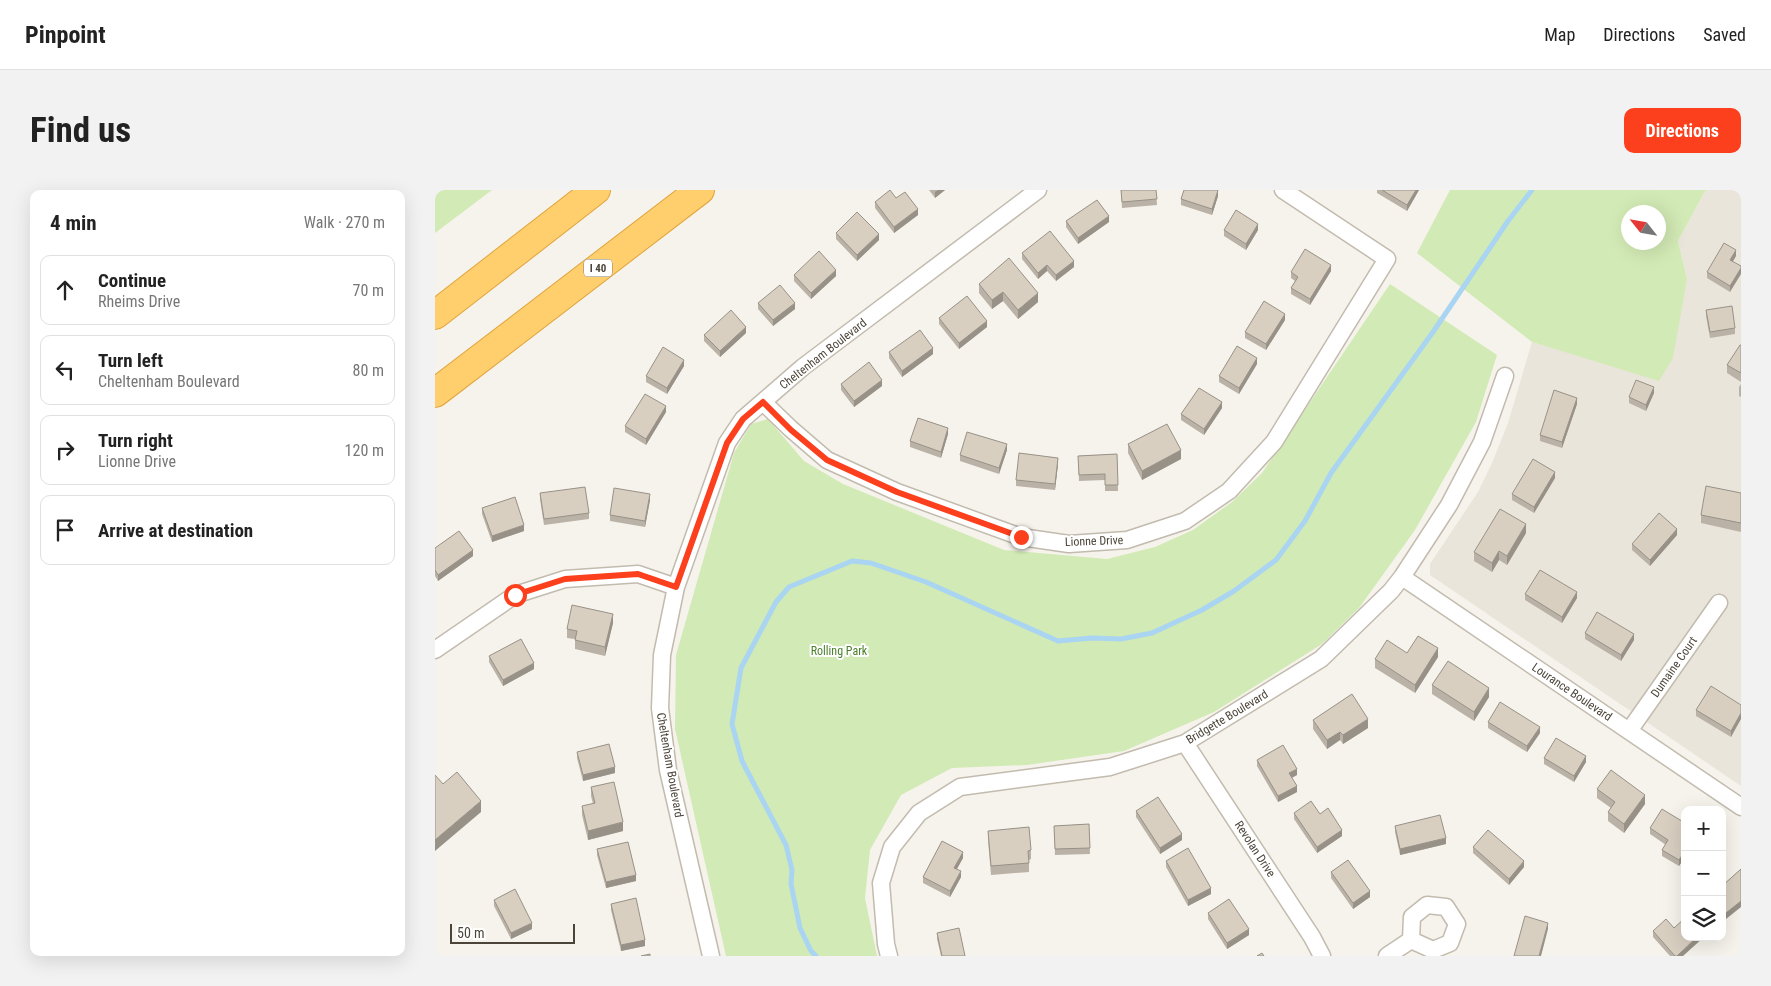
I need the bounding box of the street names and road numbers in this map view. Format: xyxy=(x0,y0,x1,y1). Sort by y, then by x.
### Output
road number: I 40 xyxy=(584,260,612,276)
street label: Cheltenham Boulevard xyxy=(777,316,869,392)
street label: Lionne Drive xyxy=(1065,533,1124,549)
street label: Dumaine Court xyxy=(1648,634,1700,700)
street label: Lourance Boulevard xyxy=(1529,660,1615,724)
street label: Bridgette Boulevard xyxy=(1184,687,1270,747)
street label: Cheltenham Boulevard xyxy=(654,711,686,819)
street label: Revolan Drive xyxy=(1232,818,1279,880)

